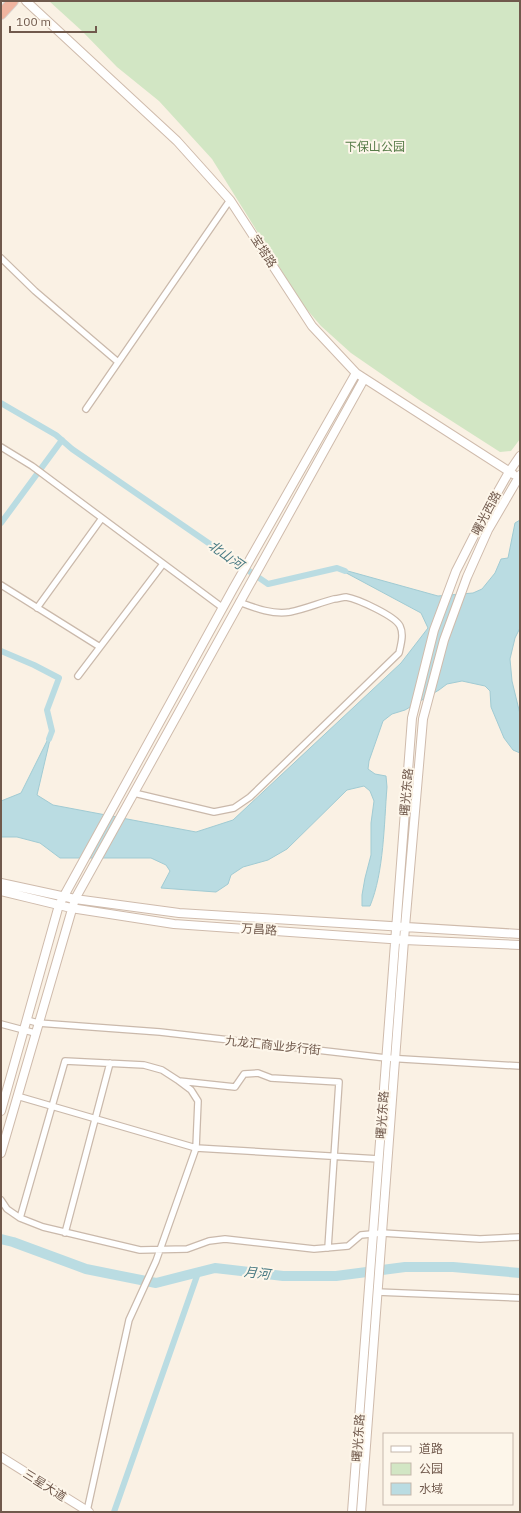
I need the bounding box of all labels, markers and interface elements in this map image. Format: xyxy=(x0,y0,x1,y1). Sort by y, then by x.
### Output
scale bar xyxy=(10,8,96,34)
text: 100 m xyxy=(16,14,51,29)
park label: 下保山公园 xyxy=(345,139,405,154)
street label: 宝塔路 xyxy=(248,232,280,270)
street label: 曙光西路 xyxy=(468,488,504,538)
water label: 北山河 xyxy=(205,537,249,575)
street label: 曙光东路 xyxy=(396,767,416,817)
street label: 万昌路 xyxy=(241,920,277,938)
street label: 九龙汇商业步行街 xyxy=(224,1033,322,1057)
street label: 曙光东路 xyxy=(373,1091,391,1139)
water label: 月河 xyxy=(243,1263,274,1283)
street label: 曙光东路 xyxy=(349,1414,367,1462)
legend xyxy=(383,1433,513,1505)
text: 道路 xyxy=(419,1441,443,1456)
text: 公园 xyxy=(419,1461,443,1476)
street label: 三星大道 xyxy=(21,1466,69,1504)
text: 水域 xyxy=(419,1481,443,1496)

